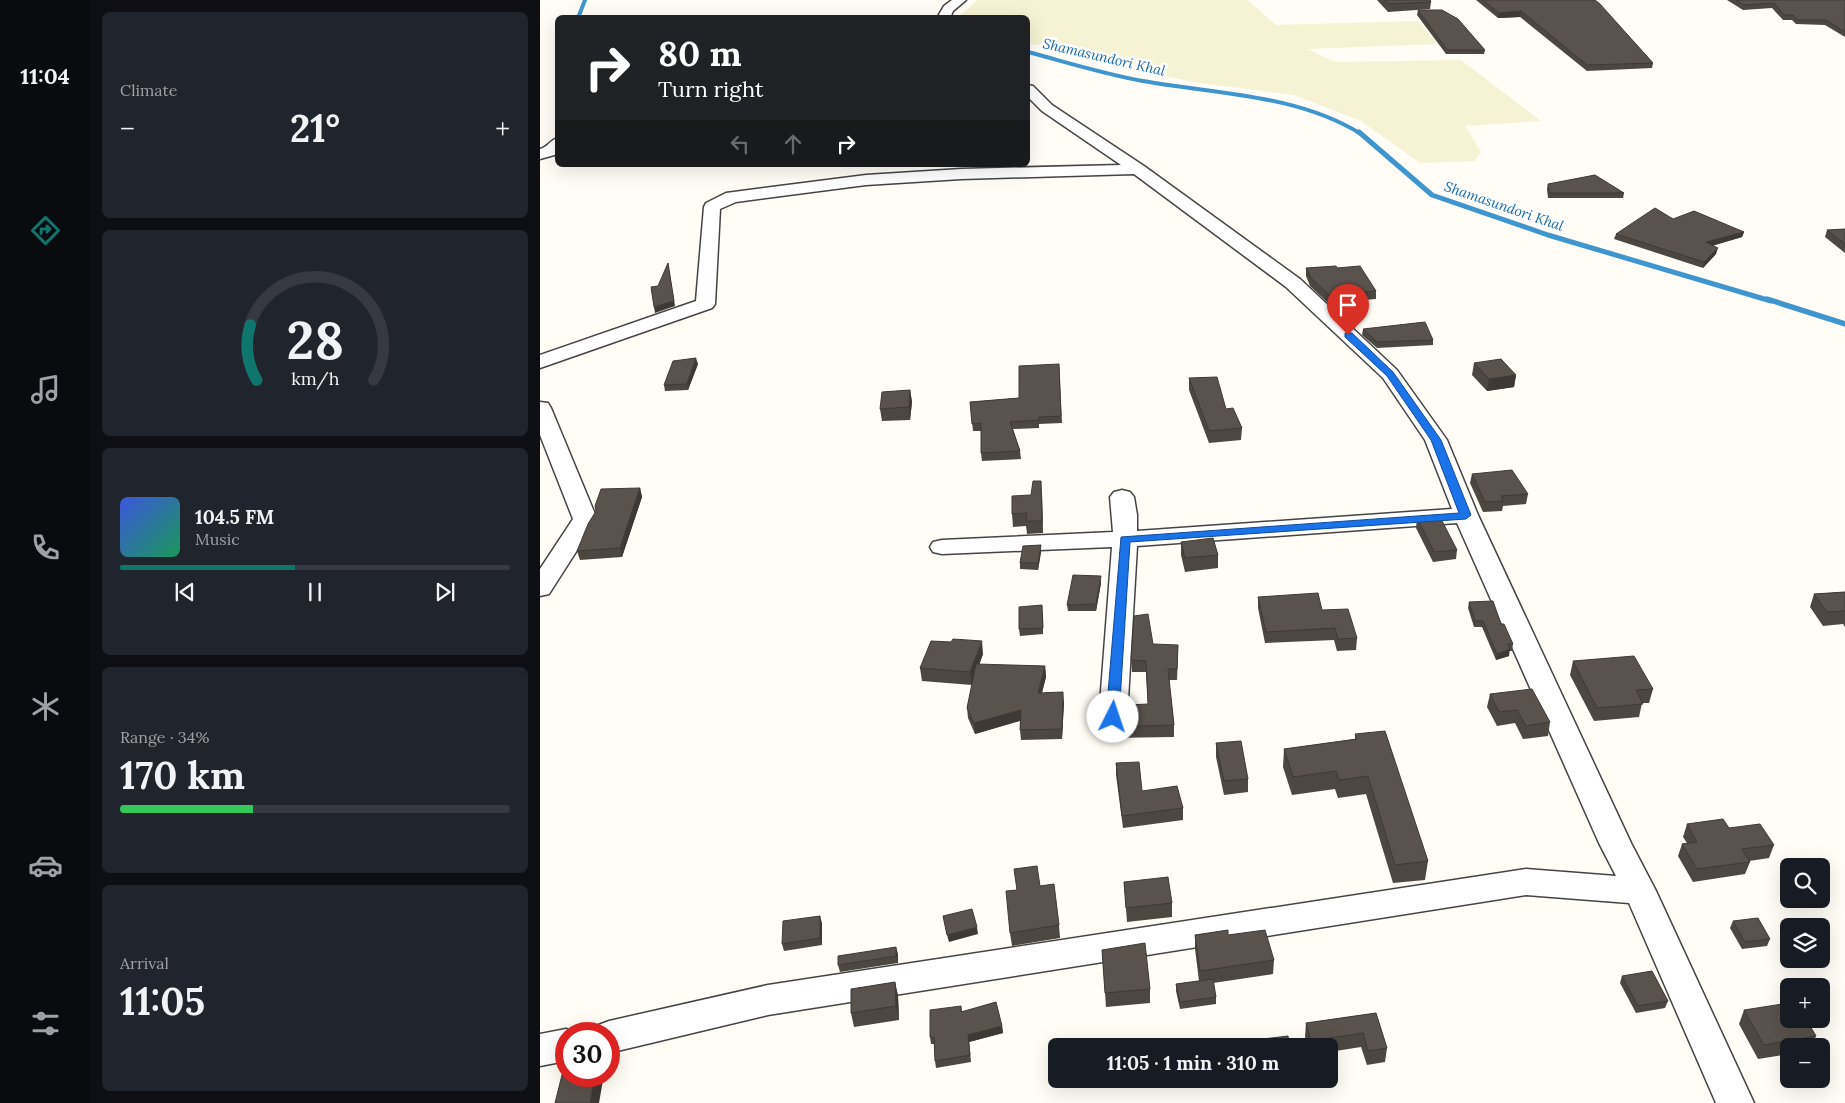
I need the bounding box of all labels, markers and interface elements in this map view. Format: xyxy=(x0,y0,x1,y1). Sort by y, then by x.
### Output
text: 80 m xyxy=(658,31,742,76)
water label: Shamasundori Khal xyxy=(1041,34,1167,80)
icon: right xyxy=(575,35,640,100)
text: 11:04 xyxy=(20,62,70,90)
text: Turn right xyxy=(658,75,763,103)
text: Climate xyxy=(120,80,177,100)
text: 21° xyxy=(290,104,340,152)
text: − xyxy=(120,111,135,147)
text: + xyxy=(495,111,510,147)
icon: left xyxy=(726,130,754,158)
icon: ahead xyxy=(779,130,807,158)
icon: right xyxy=(832,130,860,158)
water label: Shamasundori Khal xyxy=(1442,177,1566,235)
icon: directions xyxy=(28,213,63,248)
pin xyxy=(1327,284,1369,335)
icon: arrive xyxy=(1334,291,1362,319)
text: 28 xyxy=(286,307,344,373)
text: km/h xyxy=(291,367,339,390)
icon: music xyxy=(28,372,63,407)
text: 104.5 FM xyxy=(195,505,274,529)
text: Music xyxy=(195,529,240,549)
icon: phone xyxy=(28,530,63,565)
icon: previous xyxy=(171,578,199,606)
icon: pause xyxy=(301,578,329,606)
icon: next xyxy=(431,578,459,606)
icon: climate xyxy=(28,689,63,724)
position arrow xyxy=(1086,690,1138,742)
text: Range · 34% xyxy=(120,727,209,747)
text: 170 km xyxy=(120,751,245,799)
icon: car xyxy=(28,848,63,883)
map controls xyxy=(1780,858,1830,1088)
button: search xyxy=(1780,858,1830,908)
button: layers xyxy=(1780,918,1830,968)
text: Arrival xyxy=(120,953,169,973)
text: 11:05 xyxy=(120,977,205,1025)
button: + xyxy=(1780,978,1830,1028)
icon: filters xyxy=(28,1006,63,1041)
speed limit sign: 30 xyxy=(555,1022,620,1087)
button: − xyxy=(1780,1038,1830,1088)
text: 11:05 · 1 min · 310 m xyxy=(1107,1051,1279,1075)

